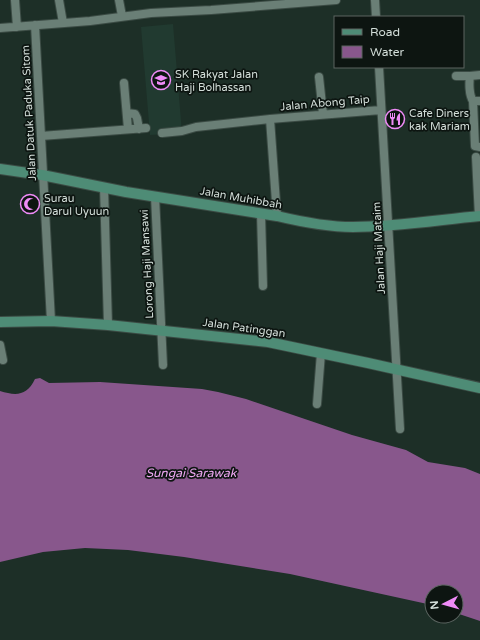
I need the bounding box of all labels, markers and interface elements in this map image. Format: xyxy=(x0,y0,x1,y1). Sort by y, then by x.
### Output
legend xyxy=(334,16,464,68)
text: Road xyxy=(370,25,400,39)
street label: Jalan Datuk Paduka Sitom xyxy=(19,45,39,181)
text: Water xyxy=(370,45,405,59)
place label: SK Rakyat Jalan Haji Bolhassan xyxy=(175,68,258,94)
school or university icon: SK Rakyat Jalan Haji Bolhassan xyxy=(150,69,172,91)
street label: Jalan Abong Taip xyxy=(280,93,370,113)
place label: Cafe Diners kak Mariam xyxy=(409,107,470,133)
restaurant icon: Cafe Diners kak Mariam xyxy=(384,108,406,130)
street label: Jalan Muhibbah xyxy=(199,184,283,212)
place label: Surau Darul Uyuun xyxy=(44,192,109,218)
mosque icon: Surau Darul Uyuun xyxy=(19,193,41,215)
street label: Jalan Haji Mataim xyxy=(370,201,388,295)
street label: Lorong Haji Mansawi xyxy=(138,209,156,319)
street label: Jalan Patinggan xyxy=(202,316,286,340)
water label: Sungai Sarawak xyxy=(146,466,238,480)
north arrow xyxy=(424,584,464,624)
text: N xyxy=(428,600,441,610)

